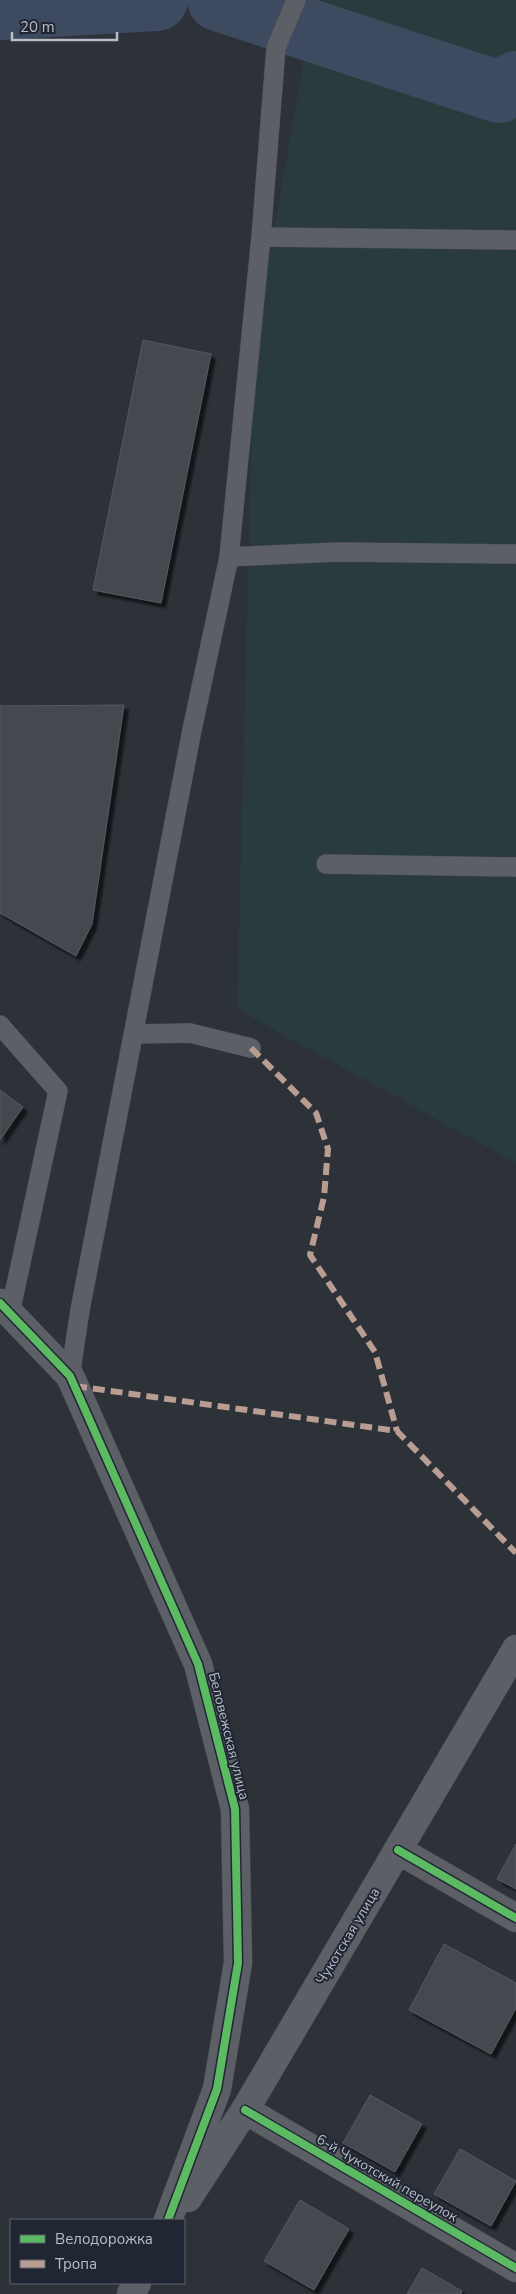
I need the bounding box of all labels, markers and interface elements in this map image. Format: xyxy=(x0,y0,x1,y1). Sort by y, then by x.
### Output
scale bar xyxy=(12,10,118,42)
text: 20 m xyxy=(20,17,55,37)
street label: Беловежская улица xyxy=(204,1670,254,1802)
street label: Чукотская улица xyxy=(312,1884,384,1988)
street label: 6-й Чукотский переулок xyxy=(313,2130,462,2227)
legend xyxy=(10,2219,185,2284)
text: Велодорожка xyxy=(55,2229,153,2249)
text: Тропа xyxy=(55,2254,97,2274)

